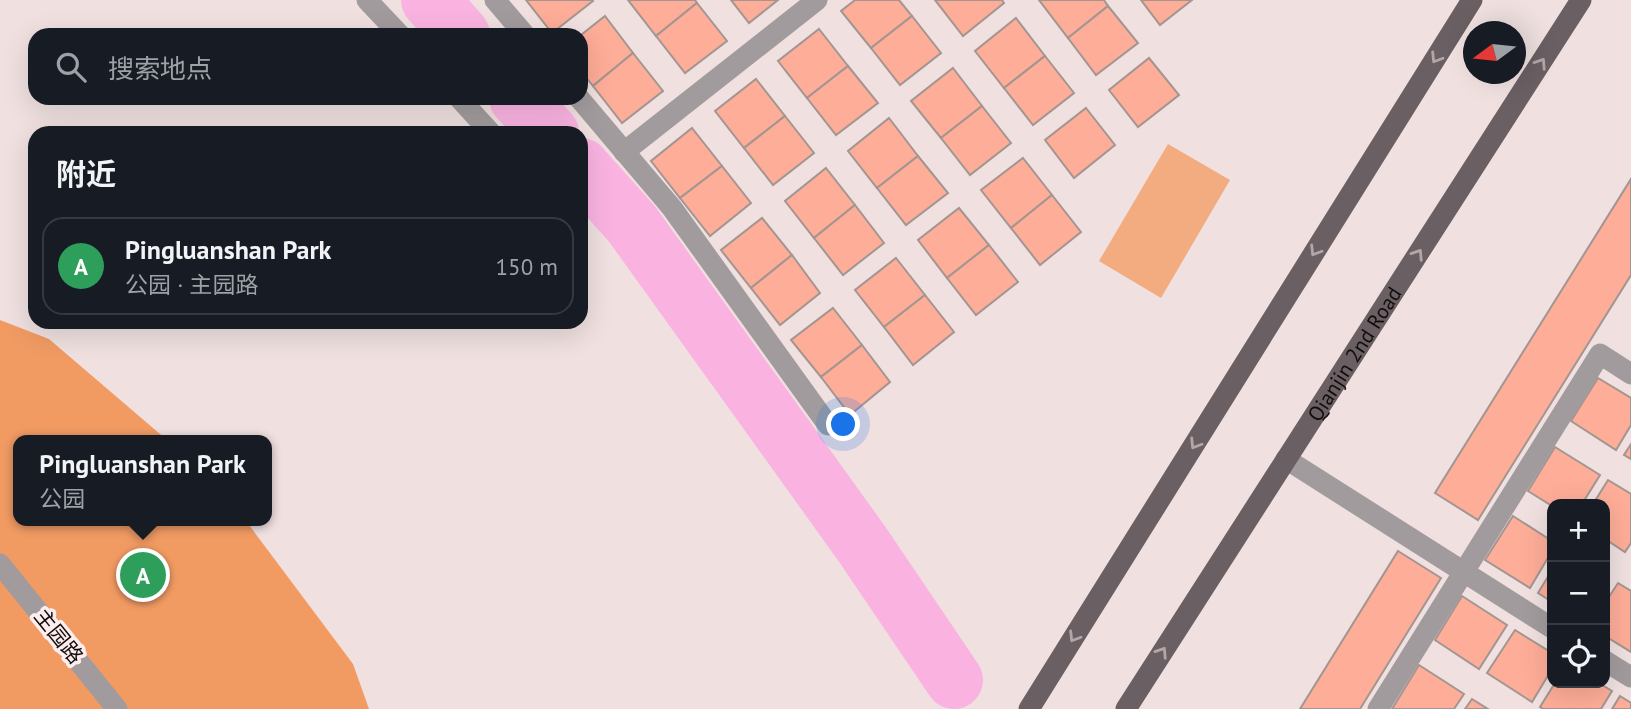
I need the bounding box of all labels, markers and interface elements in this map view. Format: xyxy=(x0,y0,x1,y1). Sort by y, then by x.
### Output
north arrow xyxy=(1463,21,1526,84)
search box xyxy=(28,28,588,105)
icon: search xyxy=(52,48,90,86)
one-way arrow xyxy=(1431,50,1444,63)
text: 搜索地点 xyxy=(108,52,212,85)
one-way arrow xyxy=(1532,57,1545,70)
text: 附近 xyxy=(56,154,116,193)
text: Pingluanshan Park xyxy=(125,233,331,266)
one-way arrow xyxy=(1311,243,1324,256)
one-way arrow xyxy=(1409,249,1422,262)
text: A xyxy=(74,252,88,281)
text: 150 m xyxy=(496,252,558,281)
text: 公园 · 主园路 xyxy=(125,270,258,299)
street label: Qianjin 2nd Road xyxy=(1301,281,1407,426)
your location xyxy=(826,407,860,441)
popup xyxy=(13,435,272,526)
one-way arrow xyxy=(1190,436,1203,449)
text: Pingluanshan Park xyxy=(39,447,246,480)
text: 公园 xyxy=(39,484,85,513)
map controls xyxy=(1547,499,1610,688)
button: + xyxy=(1547,499,1610,562)
pin: A xyxy=(120,549,166,601)
button: − xyxy=(1547,562,1610,625)
street label: 主园路 xyxy=(29,603,89,669)
button: locate xyxy=(1547,625,1610,688)
one-way arrow xyxy=(1070,629,1083,642)
one-way arrow xyxy=(1154,646,1167,659)

